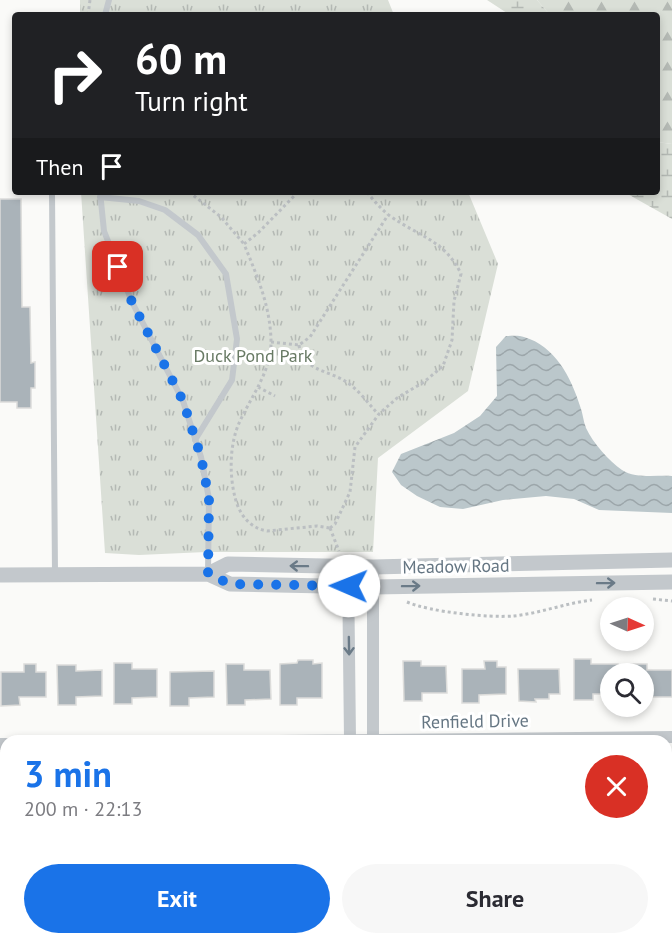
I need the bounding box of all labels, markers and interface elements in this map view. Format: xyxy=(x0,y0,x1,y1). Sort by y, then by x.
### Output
text: 60 m xyxy=(135,31,227,86)
icon: right xyxy=(36,36,114,114)
text: Turn right xyxy=(135,84,248,118)
icon: arrive xyxy=(95,150,128,183)
text: Then xyxy=(36,153,83,181)
pin xyxy=(92,241,143,292)
icon: arrive xyxy=(101,250,134,283)
park label: Duck Pond Park xyxy=(194,344,313,367)
position arrow xyxy=(317,554,381,618)
street label: Meadow Road xyxy=(402,554,510,578)
one-way arrow xyxy=(289,561,309,572)
one-way arrow xyxy=(595,577,615,589)
one-way arrow xyxy=(400,580,420,592)
north arrow xyxy=(600,597,654,651)
map controls xyxy=(600,597,654,717)
one-way arrow xyxy=(344,635,355,655)
button: search xyxy=(600,663,654,717)
street label: Renfield Drive xyxy=(421,709,529,733)
text: 3 min xyxy=(24,750,112,797)
button: close xyxy=(585,755,648,818)
text: 200 m · 22:13 xyxy=(24,796,142,822)
button: Exit xyxy=(24,864,330,933)
button: Share xyxy=(342,864,648,933)

